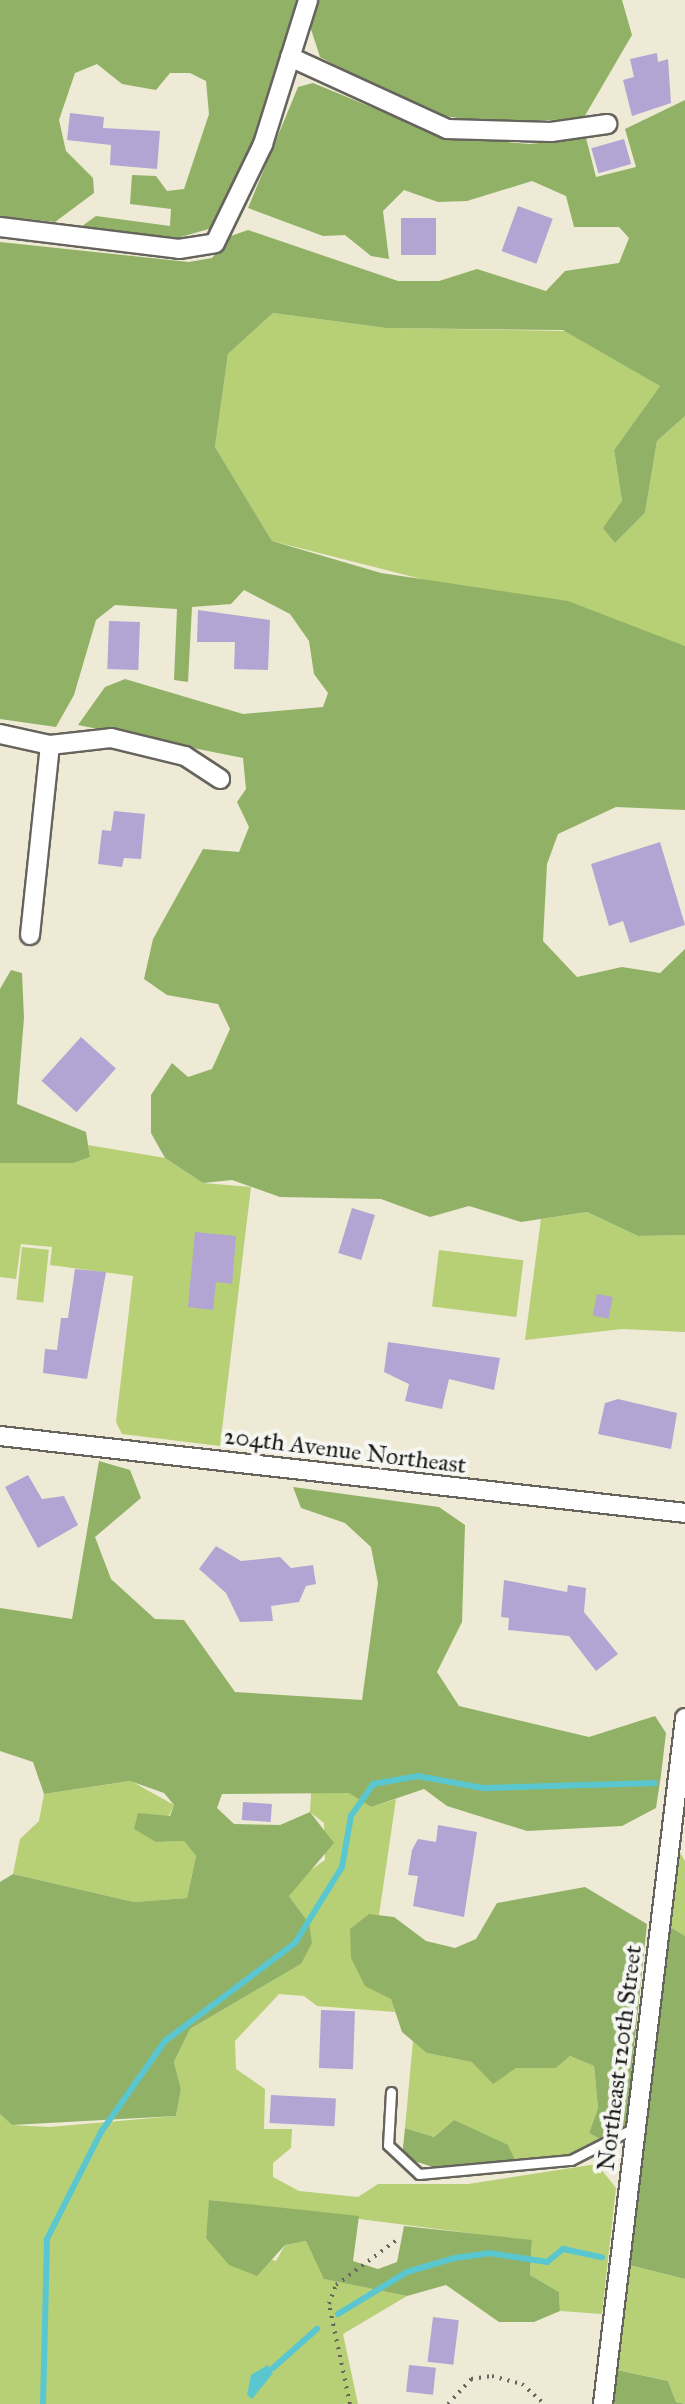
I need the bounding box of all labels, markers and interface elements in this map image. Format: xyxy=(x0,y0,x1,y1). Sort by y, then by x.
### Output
street label: 204th Avenue Northeast xyxy=(222,1422,468,1480)
street label: Northeast 120th Street xyxy=(592,1943,648,2173)

